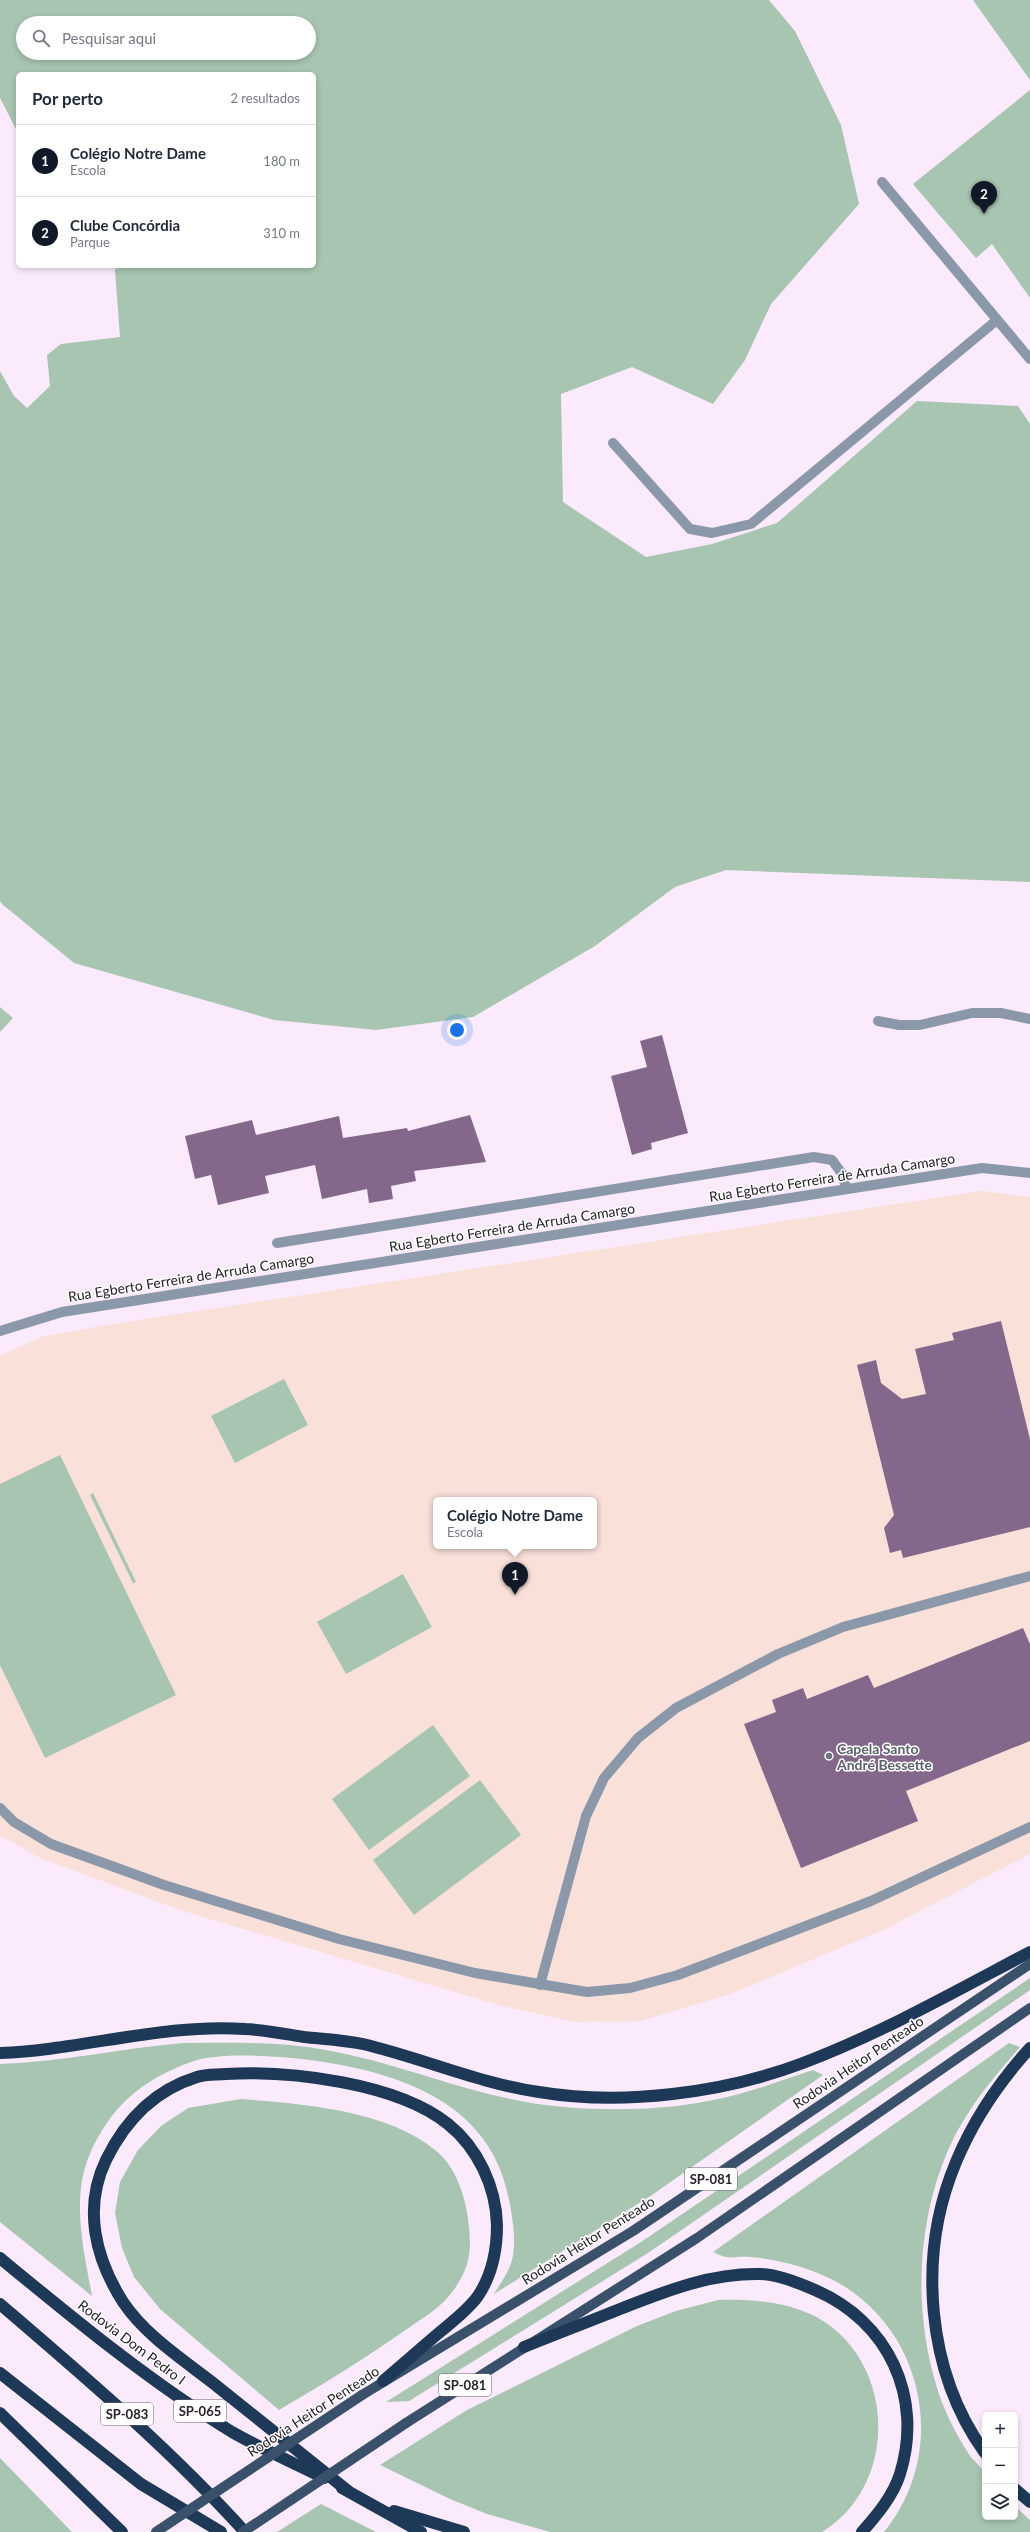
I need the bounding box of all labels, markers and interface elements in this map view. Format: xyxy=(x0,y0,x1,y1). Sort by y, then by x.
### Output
search box xyxy=(16,16,316,60)
icon: search xyxy=(30,27,52,49)
text: Pesquisar aqui xyxy=(62,29,156,47)
text: Por perto xyxy=(32,88,103,109)
text: 2 resultados xyxy=(230,90,300,106)
text: Colégio Notre Dame xyxy=(70,144,206,162)
text: 1 xyxy=(41,153,49,169)
text: 180 m xyxy=(263,153,300,169)
text: Escola xyxy=(70,162,106,178)
pin: 2 xyxy=(971,181,997,214)
text: Clube Concórdia xyxy=(70,216,180,234)
text: 2 xyxy=(41,225,49,241)
text: 310 m xyxy=(263,225,300,241)
text: Parque xyxy=(70,234,110,250)
your location xyxy=(447,1020,467,1040)
street label: Rua Egberto Ferreira de Arruda Camargo xyxy=(708,1149,956,1205)
street label: Rua Egberto Ferreira de Arruda Camargo xyxy=(388,1199,636,1255)
street label: Rua Egberto Ferreira de Arruda Camargo xyxy=(67,1249,315,1305)
popup xyxy=(433,1497,597,1549)
text: Colégio Notre Dame xyxy=(447,1506,583,1524)
text: Escola xyxy=(447,1524,483,1540)
pin: 1 xyxy=(502,1562,528,1595)
place label: Capela Santo André Bessette xyxy=(836,1740,933,1773)
marker: Capela Santo André Bessette xyxy=(824,1751,834,1761)
street label: Rodovia Heitor Penteado xyxy=(790,2012,927,2112)
road number: SP-081 xyxy=(685,2168,737,2190)
street label: Rodovia Heitor Penteado xyxy=(518,2192,658,2288)
street label: Rodovia Dom Pedro I xyxy=(75,2296,189,2388)
street label: Rodovia Heitor Penteado xyxy=(244,2362,382,2460)
road number: SP-081 xyxy=(439,2374,491,2396)
road number: SP-065 xyxy=(174,2400,226,2422)
road number: SP-083 xyxy=(101,2403,153,2425)
map controls xyxy=(982,2412,1018,2520)
button: + xyxy=(982,2412,1018,2448)
button: − xyxy=(982,2448,1018,2484)
button: layers xyxy=(982,2484,1018,2520)

